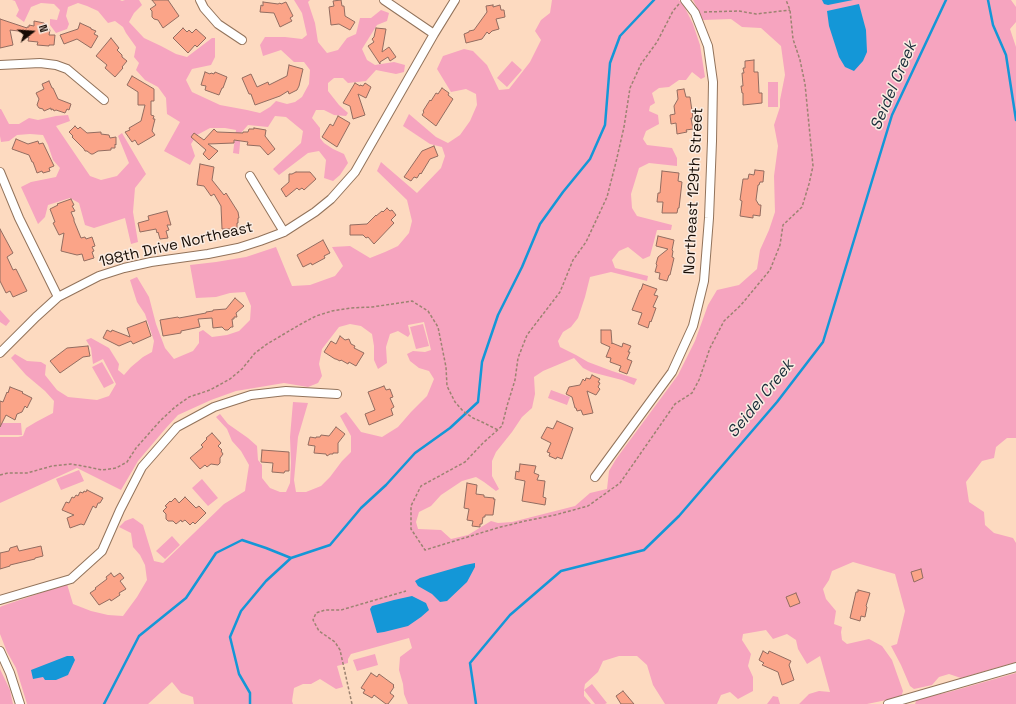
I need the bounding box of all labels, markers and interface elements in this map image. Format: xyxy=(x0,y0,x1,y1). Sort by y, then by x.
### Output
north arrow xyxy=(12,12,52,52)
text: N xyxy=(36,23,51,34)
water label: Seidel Creek xyxy=(867,39,921,133)
street label: Northeast 129th Street xyxy=(681,107,707,275)
street label: 198th Drive Northeast xyxy=(97,219,255,271)
water label: Seidel Creek xyxy=(724,356,798,442)

